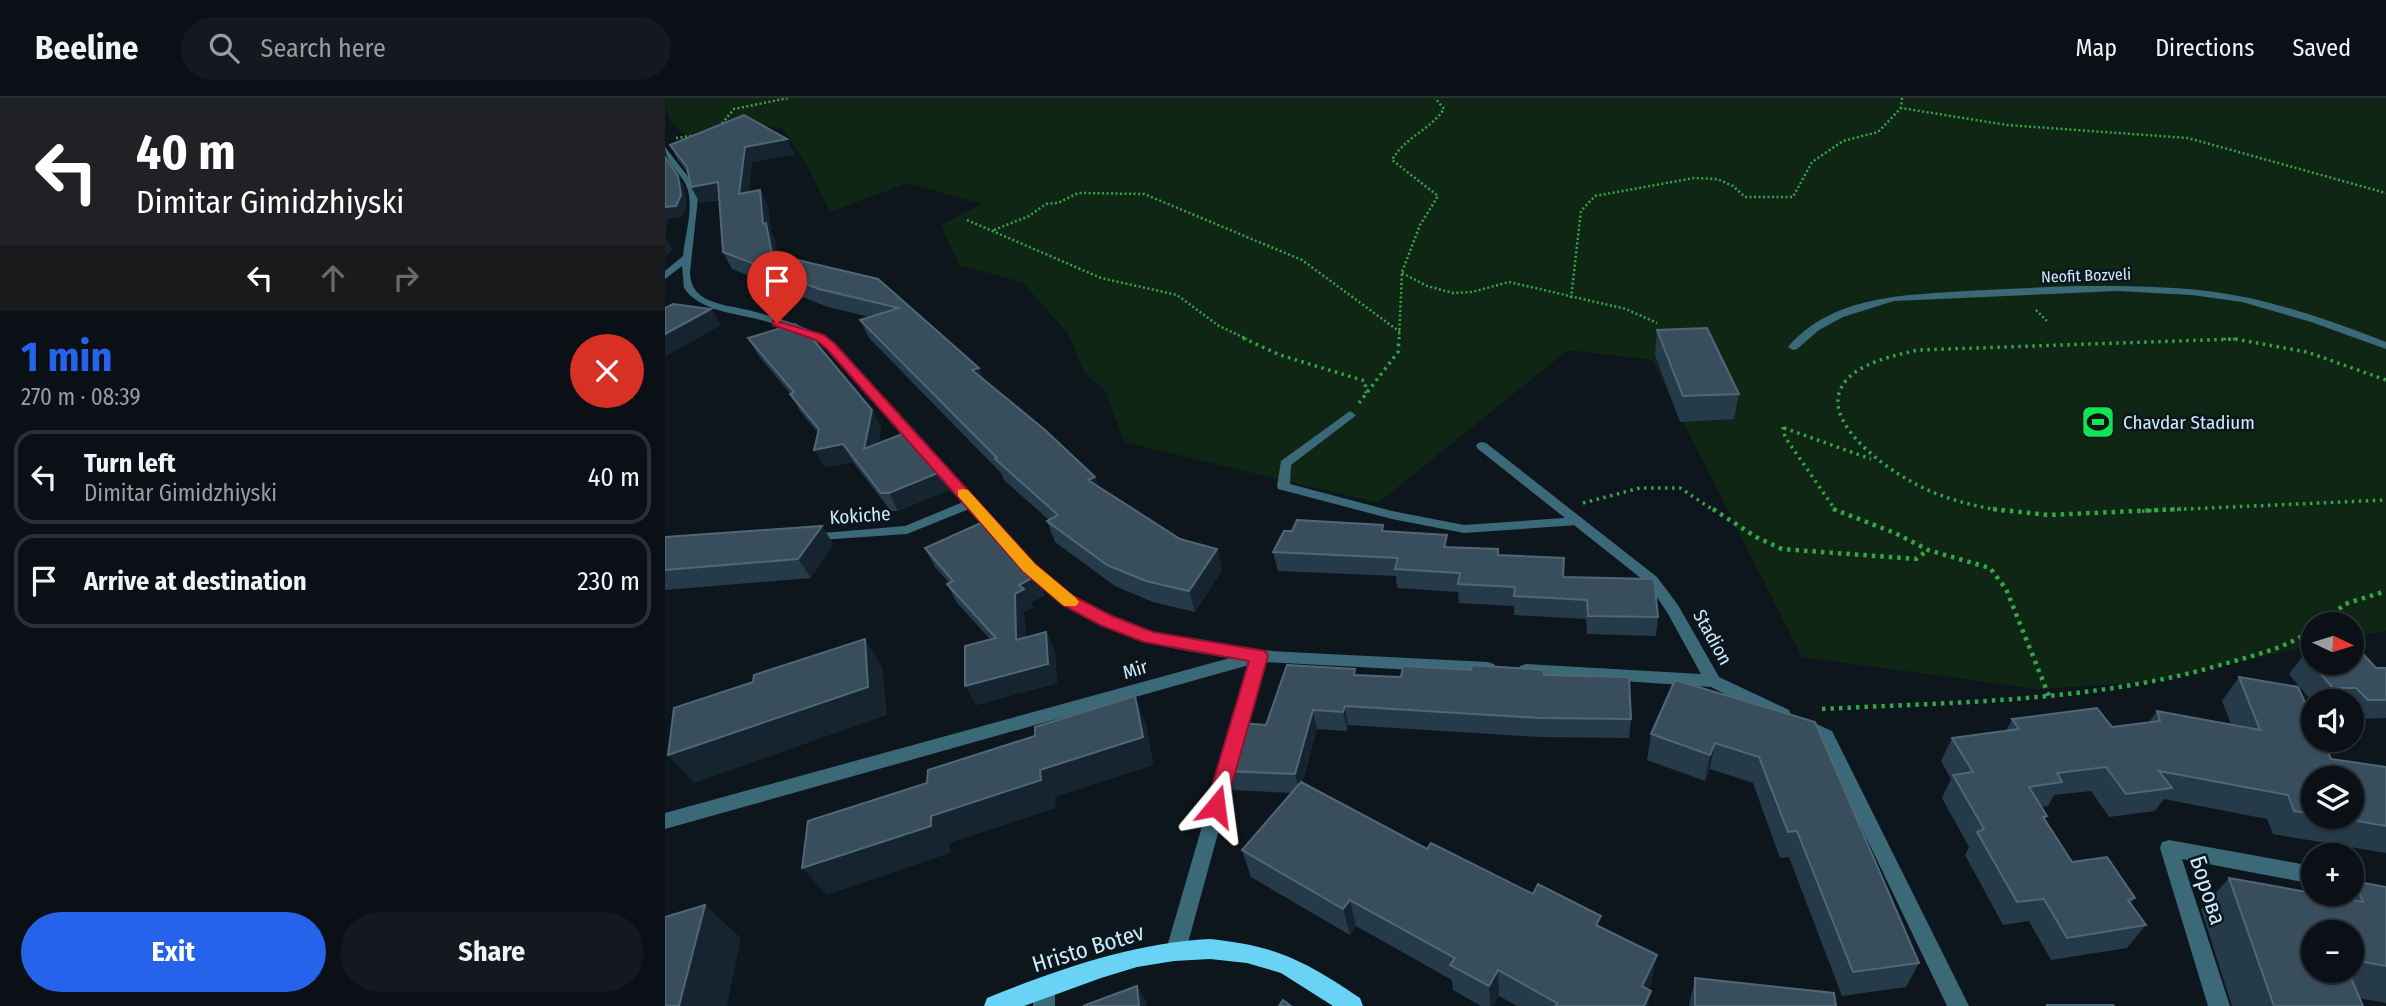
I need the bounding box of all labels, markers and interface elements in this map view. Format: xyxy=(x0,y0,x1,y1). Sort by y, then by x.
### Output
search box xyxy=(181,17,671,80)
text: Beeline xyxy=(35,28,139,68)
icon: search xyxy=(205,29,243,67)
text: Search here xyxy=(261,33,386,64)
text: Map xyxy=(2076,34,2117,62)
text: Directions xyxy=(2155,34,2254,62)
text: Saved xyxy=(2292,34,2351,62)
text: 40 m xyxy=(136,123,236,182)
icon: left xyxy=(21,126,112,217)
text: Dimitar Gimidzhiyski xyxy=(136,183,404,221)
pin xyxy=(747,251,807,323)
icon: left xyxy=(241,259,279,297)
icon: ahead xyxy=(314,259,352,297)
icon: right xyxy=(387,259,425,297)
icon: arrive xyxy=(758,262,796,300)
street label: Neofit Bozveli xyxy=(2041,264,2131,287)
text: 1 min xyxy=(21,332,112,382)
button: close xyxy=(570,334,644,408)
text: 270 m · 08:39 xyxy=(21,383,141,411)
sports icon: Chavdar Stadium xyxy=(2079,403,2117,441)
place label: Chavdar Stadium xyxy=(2123,411,2255,434)
text: Turn left xyxy=(84,448,176,479)
icon: left xyxy=(25,458,63,496)
text: 40 m xyxy=(588,462,640,493)
text: Dimitar Gimidzhiyski xyxy=(84,479,277,507)
street label: Kokiche xyxy=(829,502,891,529)
icon: arrive xyxy=(25,562,63,600)
text: Arrive at destination xyxy=(84,566,307,597)
text: 230 m xyxy=(577,566,640,597)
street label: Stadion xyxy=(1688,606,1737,669)
north arrow xyxy=(2301,612,2364,676)
map controls xyxy=(2301,612,2364,983)
street label: Mir xyxy=(1120,655,1151,684)
button: sound xyxy=(2301,689,2364,752)
button: layers xyxy=(2301,766,2364,829)
position arrow xyxy=(1179,769,1253,843)
button: + xyxy=(2301,843,2364,906)
street label: Борова xyxy=(2184,852,2232,928)
button: Exit xyxy=(21,912,326,992)
button: Share xyxy=(340,912,644,992)
street label: Hristo Botev xyxy=(1029,917,1148,978)
button: − xyxy=(2301,920,2364,983)

